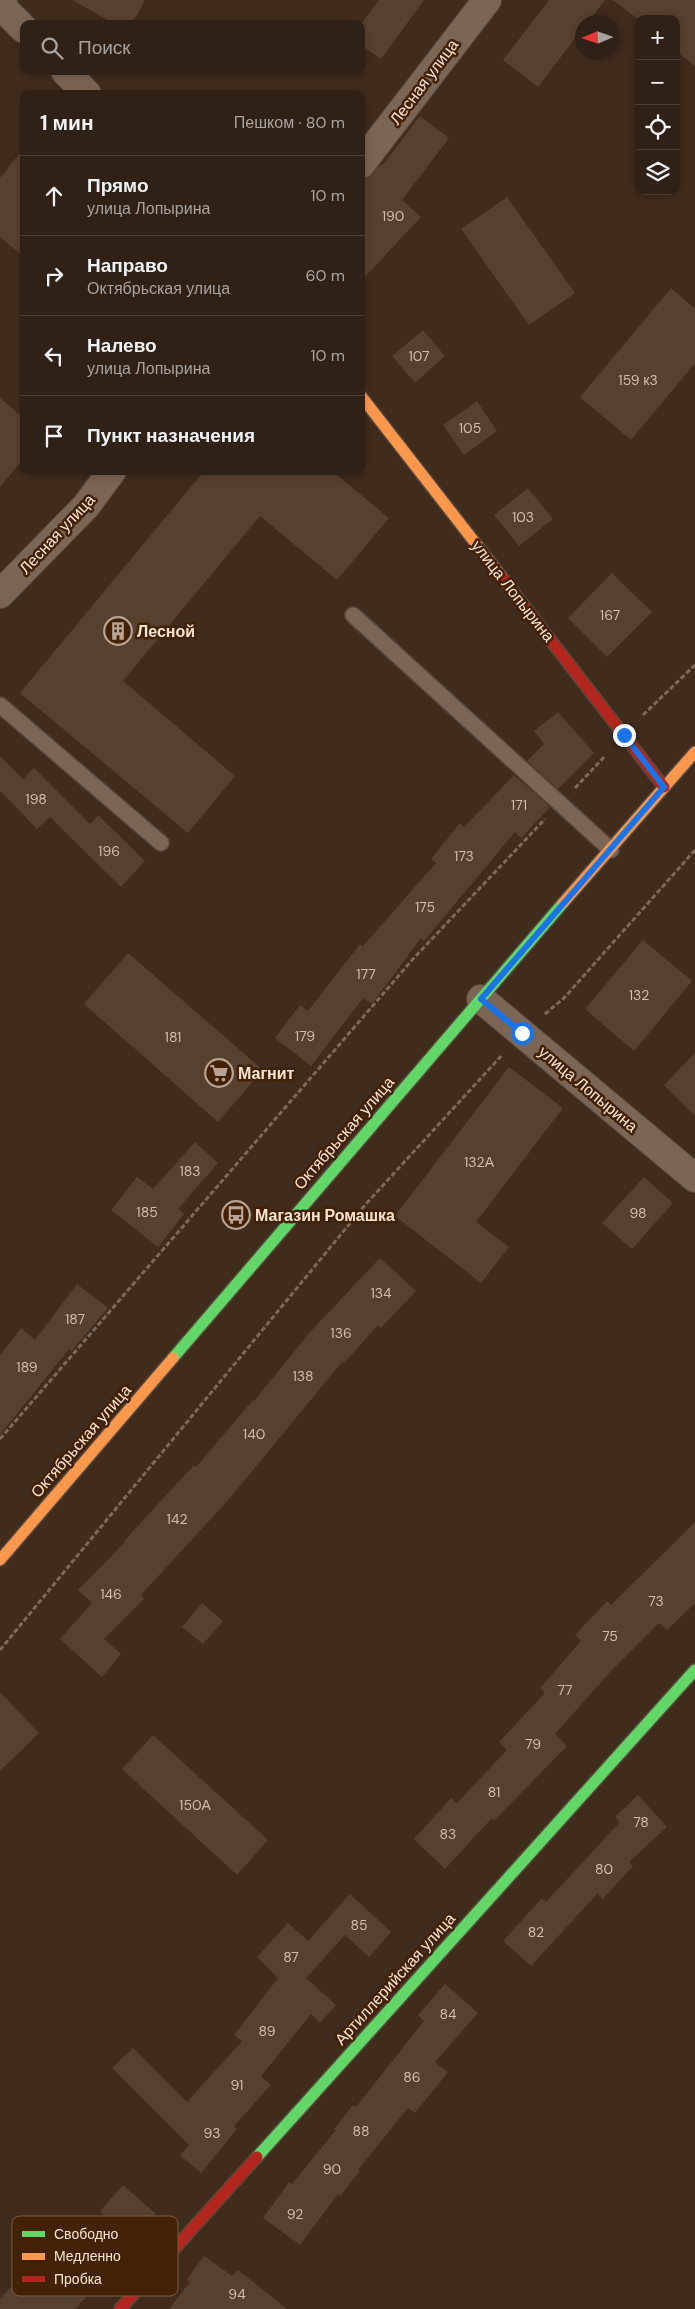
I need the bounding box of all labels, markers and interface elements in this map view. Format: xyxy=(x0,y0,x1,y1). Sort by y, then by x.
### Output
north arrow xyxy=(575,15,620,60)
map controls xyxy=(635,15,680,195)
button: + xyxy=(635,15,680,60)
search box xyxy=(20,20,365,75)
icon: search xyxy=(38,34,66,62)
text: Поиск xyxy=(78,35,131,60)
street label: Лесная улица xyxy=(385,35,463,129)
button: − xyxy=(635,60,680,105)
button: locate xyxy=(635,105,680,150)
text: 1 мин xyxy=(40,109,94,137)
text: Пешком · 80 m xyxy=(234,112,345,133)
button: layers xyxy=(635,150,680,195)
text: Прямо xyxy=(87,173,149,198)
icon: ahead xyxy=(40,182,68,210)
text: 10 m xyxy=(311,185,345,206)
text: улица Лопырина xyxy=(87,198,210,219)
house number: 190 xyxy=(382,207,404,225)
text: Направо xyxy=(87,253,168,278)
icon: right xyxy=(40,262,68,290)
text: 60 m xyxy=(305,265,345,286)
text: Октябрьская улица xyxy=(87,278,230,299)
text: Налево xyxy=(87,333,157,358)
icon: left xyxy=(40,342,68,370)
text: 10 m xyxy=(311,345,345,366)
house number: 107 xyxy=(408,347,430,365)
text: улица Лопырина xyxy=(87,358,210,379)
house number: 159 к3 xyxy=(618,371,658,389)
house number: 105 xyxy=(459,419,481,437)
icon: arrive xyxy=(40,422,68,450)
text: Пункт назначения xyxy=(87,423,255,448)
street label: Лесная улица xyxy=(15,489,100,578)
house number: 103 xyxy=(512,508,534,526)
street label: улица Лопырина xyxy=(467,536,559,646)
house number: 167 xyxy=(600,606,620,624)
building icon: Лесной xyxy=(103,616,133,646)
place label: Лесной xyxy=(137,621,195,642)
route end xyxy=(613,724,636,747)
house number: 198 xyxy=(25,790,47,808)
house number: 171 xyxy=(511,796,527,814)
house number: 196 xyxy=(98,842,120,860)
house number: 173 xyxy=(454,847,474,865)
house number: 175 xyxy=(415,898,435,916)
house number: 177 xyxy=(356,965,376,983)
house number: 132 xyxy=(629,986,649,1004)
route start xyxy=(511,1022,534,1045)
house number: 179 xyxy=(295,1027,315,1045)
house number: 181 xyxy=(165,1028,181,1046)
street label: улица Лопырина xyxy=(534,1041,642,1137)
supermarket icon: Магнит xyxy=(204,1058,234,1088)
place label: Магнит xyxy=(238,1063,295,1084)
street label: Октябрьская улица xyxy=(289,1072,399,1194)
house number: 132А xyxy=(464,1153,495,1171)
house number: 183 xyxy=(179,1162,201,1180)
bus stop icon: Магазин Ромашка xyxy=(221,1200,251,1230)
house number: 185 xyxy=(136,1203,158,1221)
house number: 98 xyxy=(629,1204,647,1222)
place label: Магазин Ромашка xyxy=(255,1205,395,1226)
house number: 134 xyxy=(370,1284,392,1302)
house number: 187 xyxy=(65,1310,85,1328)
house number: 136 xyxy=(330,1324,352,1342)
house number: 189 xyxy=(16,1358,38,1376)
house number: 138 xyxy=(292,1367,314,1385)
street label: Октябрьская улица xyxy=(26,1380,136,1502)
house number: 140 xyxy=(243,1425,265,1443)
house number: 142 xyxy=(167,1510,187,1528)
house number: 146 xyxy=(100,1585,122,1603)
house number: 73 xyxy=(648,1592,664,1610)
house number: 75 xyxy=(602,1627,618,1645)
house number: 77 xyxy=(558,1681,572,1699)
house number: 79 xyxy=(525,1735,541,1753)
house number: 81 xyxy=(488,1783,500,1801)
house number: 150А xyxy=(179,1796,212,1814)
house number: 78 xyxy=(633,1813,649,1831)
house number: 83 xyxy=(440,1825,456,1843)
house number: 80 xyxy=(595,1860,613,1878)
street label: Артиллерийская улица xyxy=(330,1908,460,2050)
house number: 85 xyxy=(350,1916,368,1934)
house number: 82 xyxy=(528,1923,544,1941)
house number: 87 xyxy=(283,1948,299,1966)
house number: 84 xyxy=(439,2005,457,2023)
house number: 89 xyxy=(259,2022,276,2040)
house number: 86 xyxy=(403,2068,421,2086)
house number: 91 xyxy=(231,2076,243,2094)
house number: 88 xyxy=(352,2122,370,2140)
house number: 93 xyxy=(204,2124,220,2142)
house number: 90 xyxy=(323,2160,341,2178)
house number: 92 xyxy=(287,2205,303,2223)
legend xyxy=(12,2216,178,2296)
text: Свободно xyxy=(54,2225,119,2243)
text: Медленно xyxy=(54,2247,121,2265)
text: Пробка xyxy=(54,2270,102,2288)
house number: 94 xyxy=(228,2285,246,2303)

